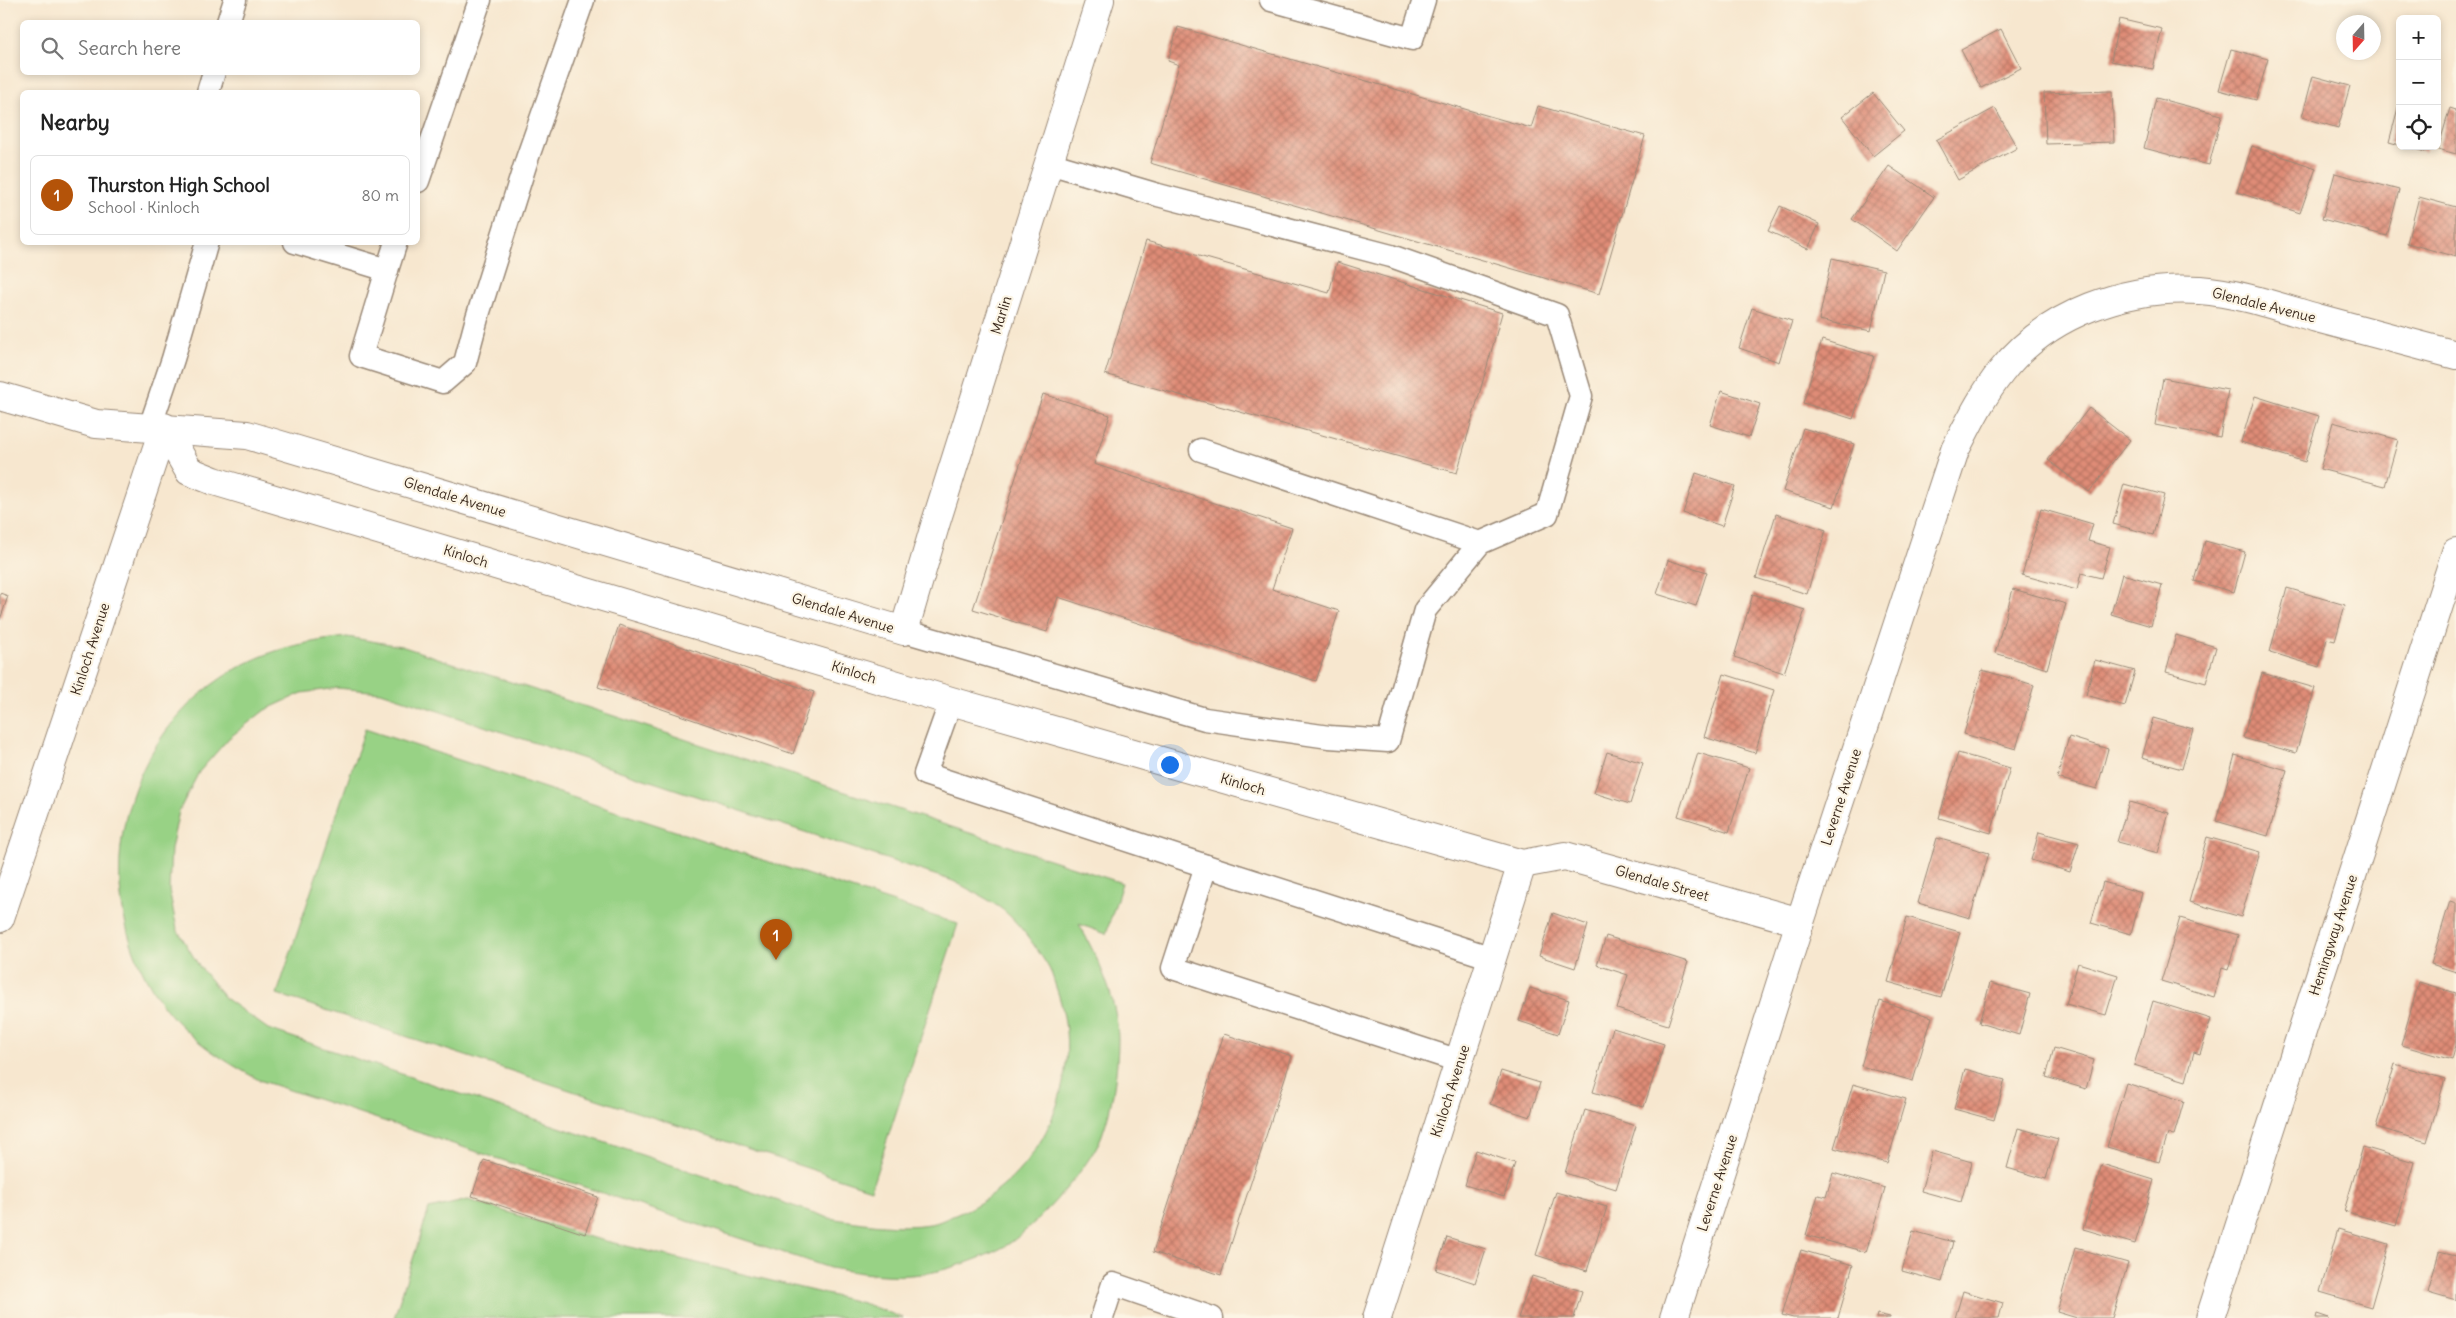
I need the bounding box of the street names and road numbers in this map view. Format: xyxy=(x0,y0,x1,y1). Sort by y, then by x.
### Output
street label: Glendale Avenue xyxy=(2210,283,2318,327)
street label: Marlin xyxy=(987,294,1015,336)
street label: Glendale Avenue xyxy=(402,473,508,521)
street label: Kinloch xyxy=(441,541,491,571)
street label: Glendale Avenue xyxy=(790,589,896,637)
street label: Kinloch Avenue xyxy=(67,600,113,698)
street label: Kinloch xyxy=(829,657,879,687)
street label: Leverne Avenue xyxy=(1817,746,1865,848)
street label: Kinloch xyxy=(1218,769,1268,799)
street label: Glendale Street xyxy=(1613,861,1711,905)
street label: Hemingway Avenue xyxy=(2305,872,2361,998)
street label: Kinloch Avenue xyxy=(1427,1042,1473,1140)
street label: Leverne Avenue xyxy=(1693,1132,1741,1234)

